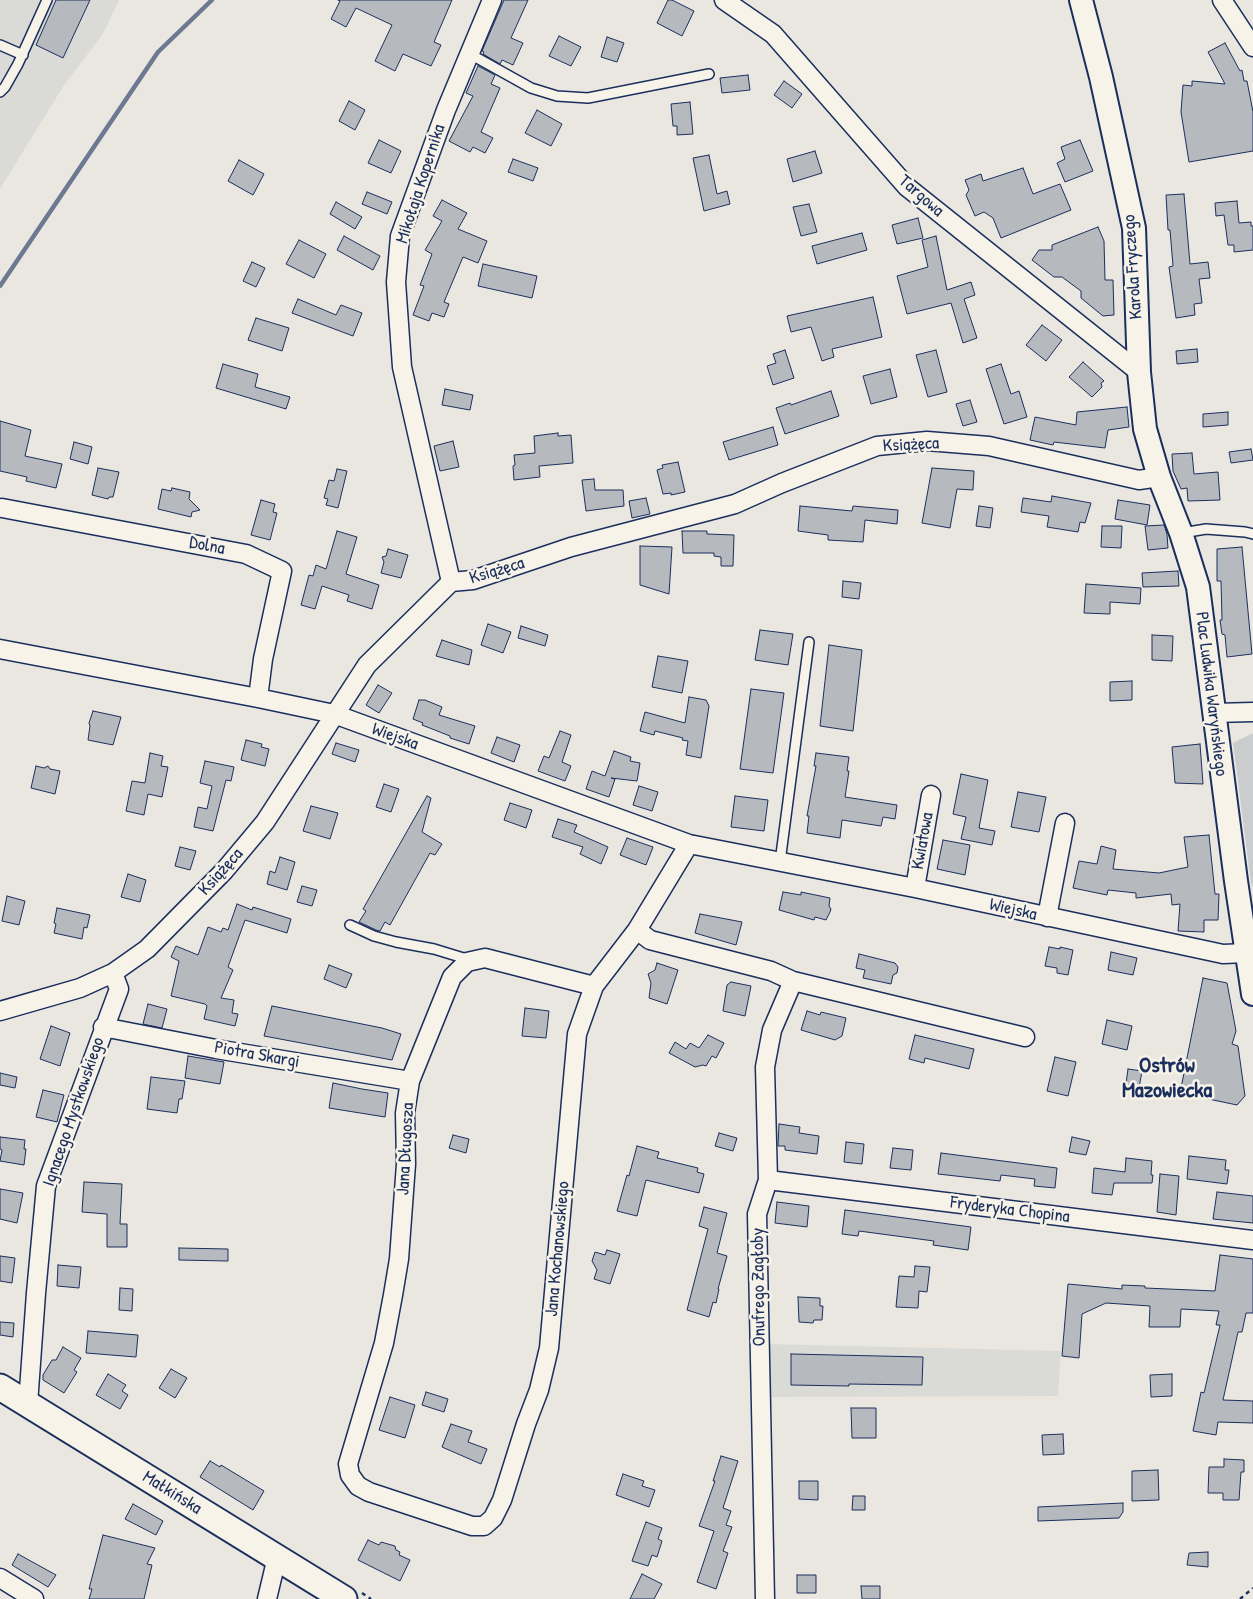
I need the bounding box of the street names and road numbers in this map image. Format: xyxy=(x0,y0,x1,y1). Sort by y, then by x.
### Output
street label: Mikołaja Kopernika xyxy=(392,122,450,246)
street label: Targowa xyxy=(894,170,948,222)
street label: Karola Fryczego xyxy=(1119,214,1147,320)
street label: Książęca xyxy=(882,433,940,457)
street label: Dolna xyxy=(187,532,227,560)
street label: Książęca xyxy=(467,552,527,590)
street label: Plac Ludwika Waryńskiego xyxy=(1190,611,1232,777)
street label: Wiejska xyxy=(369,719,421,755)
street label: Kwiatowa xyxy=(907,811,939,871)
street label: Książęca xyxy=(194,844,248,900)
street label: Wiejska xyxy=(987,894,1039,926)
street label: Ignacego Mystkowskiego xyxy=(38,1035,110,1189)
street label: Piotra Skargi xyxy=(213,1037,301,1073)
street label: Jana Długosza xyxy=(393,1102,419,1196)
street label: Jana Kochanowskiego xyxy=(541,1180,575,1318)
street label: Fryderyka Chopina xyxy=(949,1192,1071,1228)
street label: Onufrego Zagłoby xyxy=(747,1228,771,1346)
street label: Małkińska xyxy=(138,1466,206,1520)

